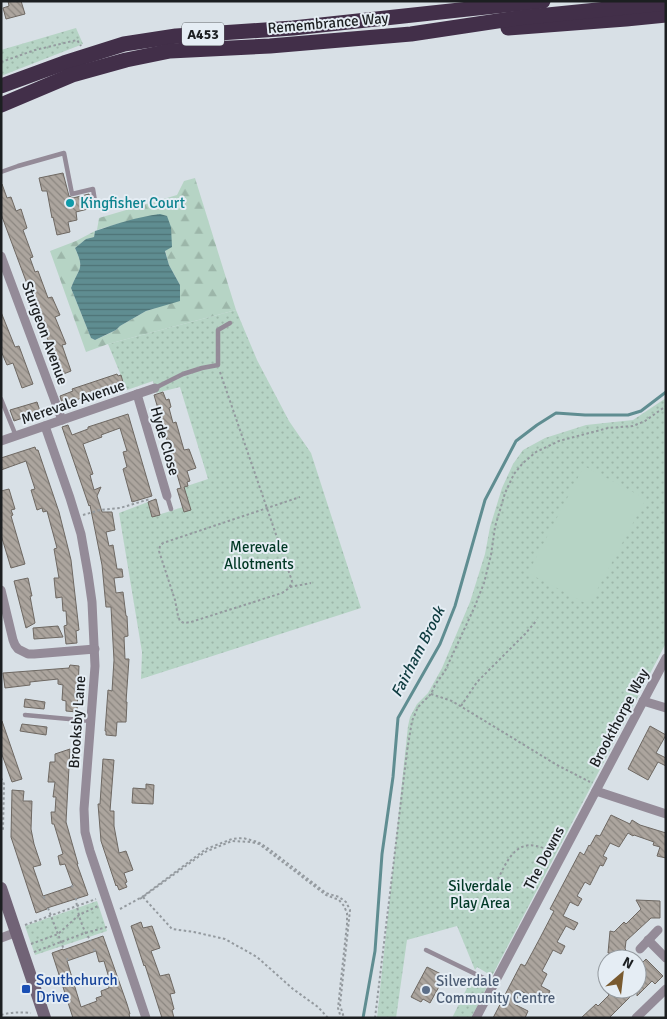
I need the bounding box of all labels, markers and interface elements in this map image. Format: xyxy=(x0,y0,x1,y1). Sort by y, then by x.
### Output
street label: Remembrance Way xyxy=(267,9,389,37)
road number: A453 xyxy=(182,22,224,46)
place label: Kingfisher Court xyxy=(80,194,185,212)
marker: Kingfisher Court xyxy=(64,197,76,209)
street label: Sturgeon Avenue xyxy=(18,279,72,387)
street label: Merevale Avenue xyxy=(19,376,127,428)
street label: Hyde Close xyxy=(147,404,183,478)
park label: Merevale Allotments xyxy=(224,538,294,573)
water label: Fairham Brook xyxy=(387,602,450,701)
street label: Brookthorpe Way xyxy=(585,666,653,770)
street label: Brooksby Lane xyxy=(65,675,89,769)
street label: The Downs xyxy=(520,823,568,893)
park label: Silverdale Play Area xyxy=(448,877,512,912)
north arrow xyxy=(597,949,647,999)
text: N xyxy=(620,953,636,973)
place label: Southchurch Drive xyxy=(36,971,118,1006)
place label: Silverdale Community Centre xyxy=(436,972,555,1007)
marker: Southchurch Drive xyxy=(20,983,32,995)
marker: Silverdale Community Centre xyxy=(420,984,432,996)

